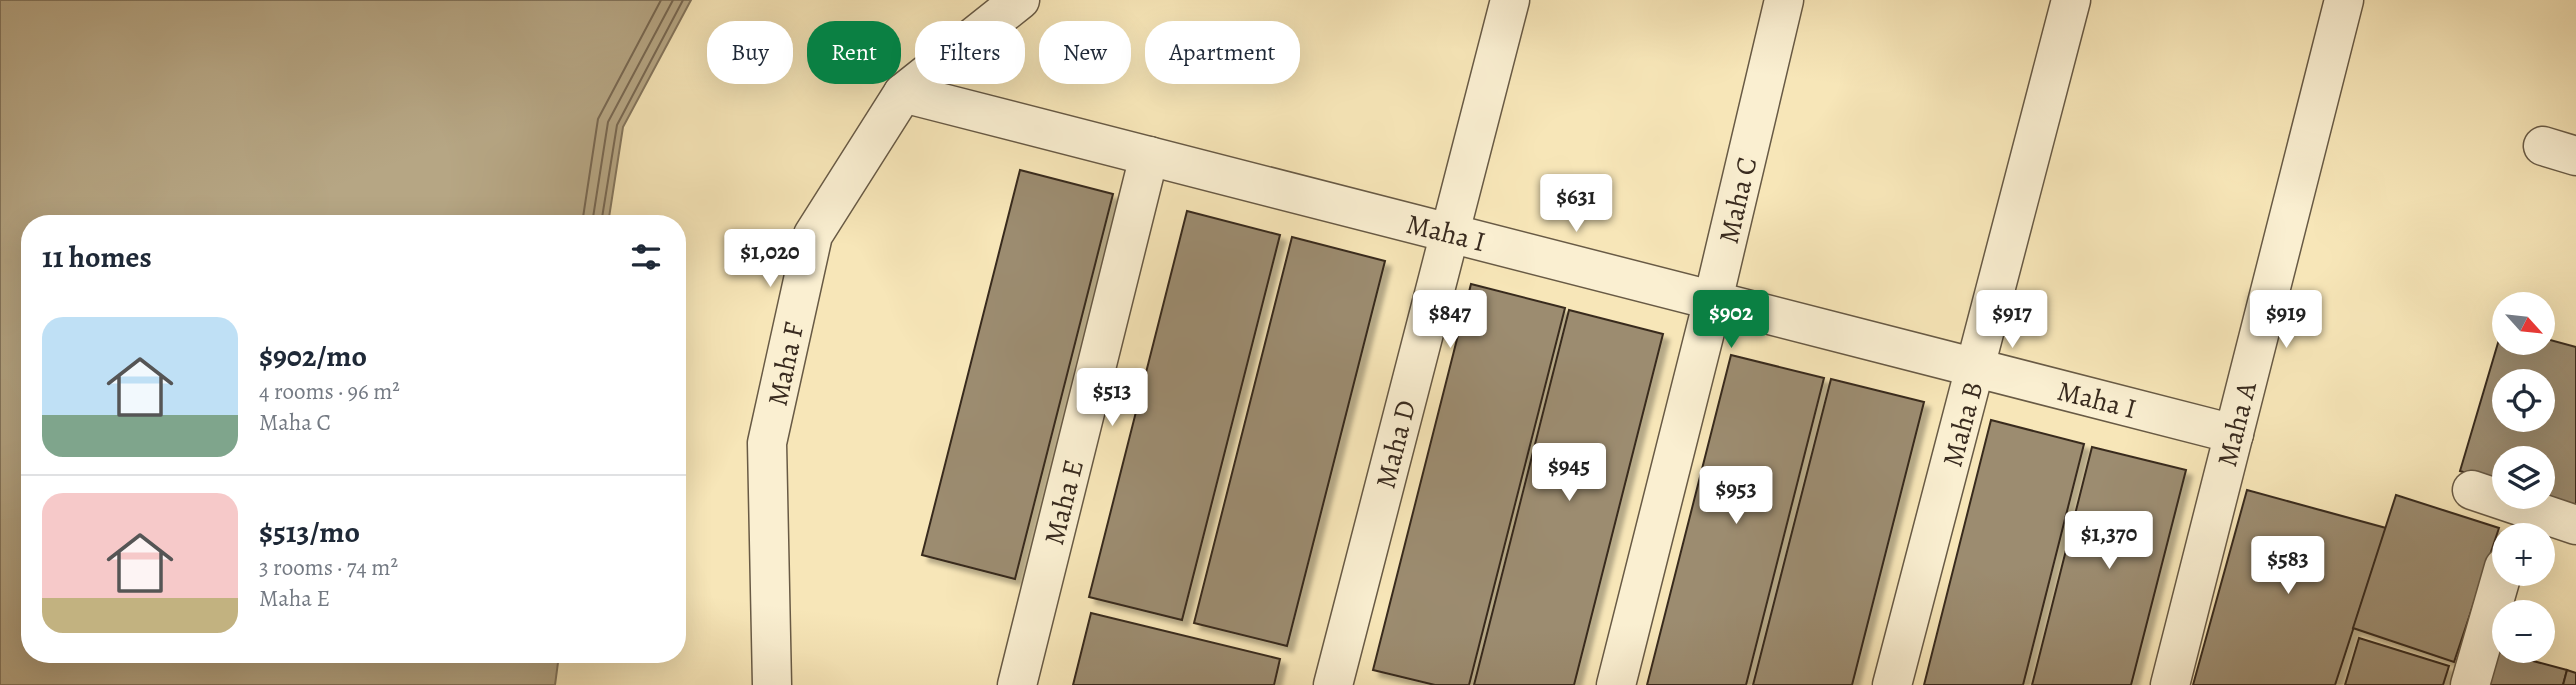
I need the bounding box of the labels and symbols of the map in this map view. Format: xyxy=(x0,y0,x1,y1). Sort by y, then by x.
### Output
street label: Maha C xyxy=(1710,153,1766,247)
pin: $631 xyxy=(1535,174,1617,234)
street label: Maha I xyxy=(1402,205,1489,261)
pin: $1,020 xyxy=(713,230,827,289)
pin: $847 xyxy=(1409,290,1491,350)
pin: $902 xyxy=(1690,290,1772,350)
pin: $917 xyxy=(1971,290,2053,350)
pin: $919 xyxy=(2245,290,2327,350)
north arrow xyxy=(2492,292,2555,355)
street label: Maha F xyxy=(759,319,813,409)
pin: $513 xyxy=(1071,368,1153,428)
street label: Maha I xyxy=(2053,372,2140,428)
street label: Maha B xyxy=(1933,377,1993,471)
street label: Maha A xyxy=(2208,377,2266,471)
street label: Maha D xyxy=(1367,396,1425,492)
pin: $945 xyxy=(1528,444,1610,503)
street label: Maha E xyxy=(1035,456,1093,549)
pin: $953 xyxy=(1695,466,1777,526)
pin: $1,370 xyxy=(2052,512,2166,571)
pin: $583 xyxy=(2247,536,2329,596)

